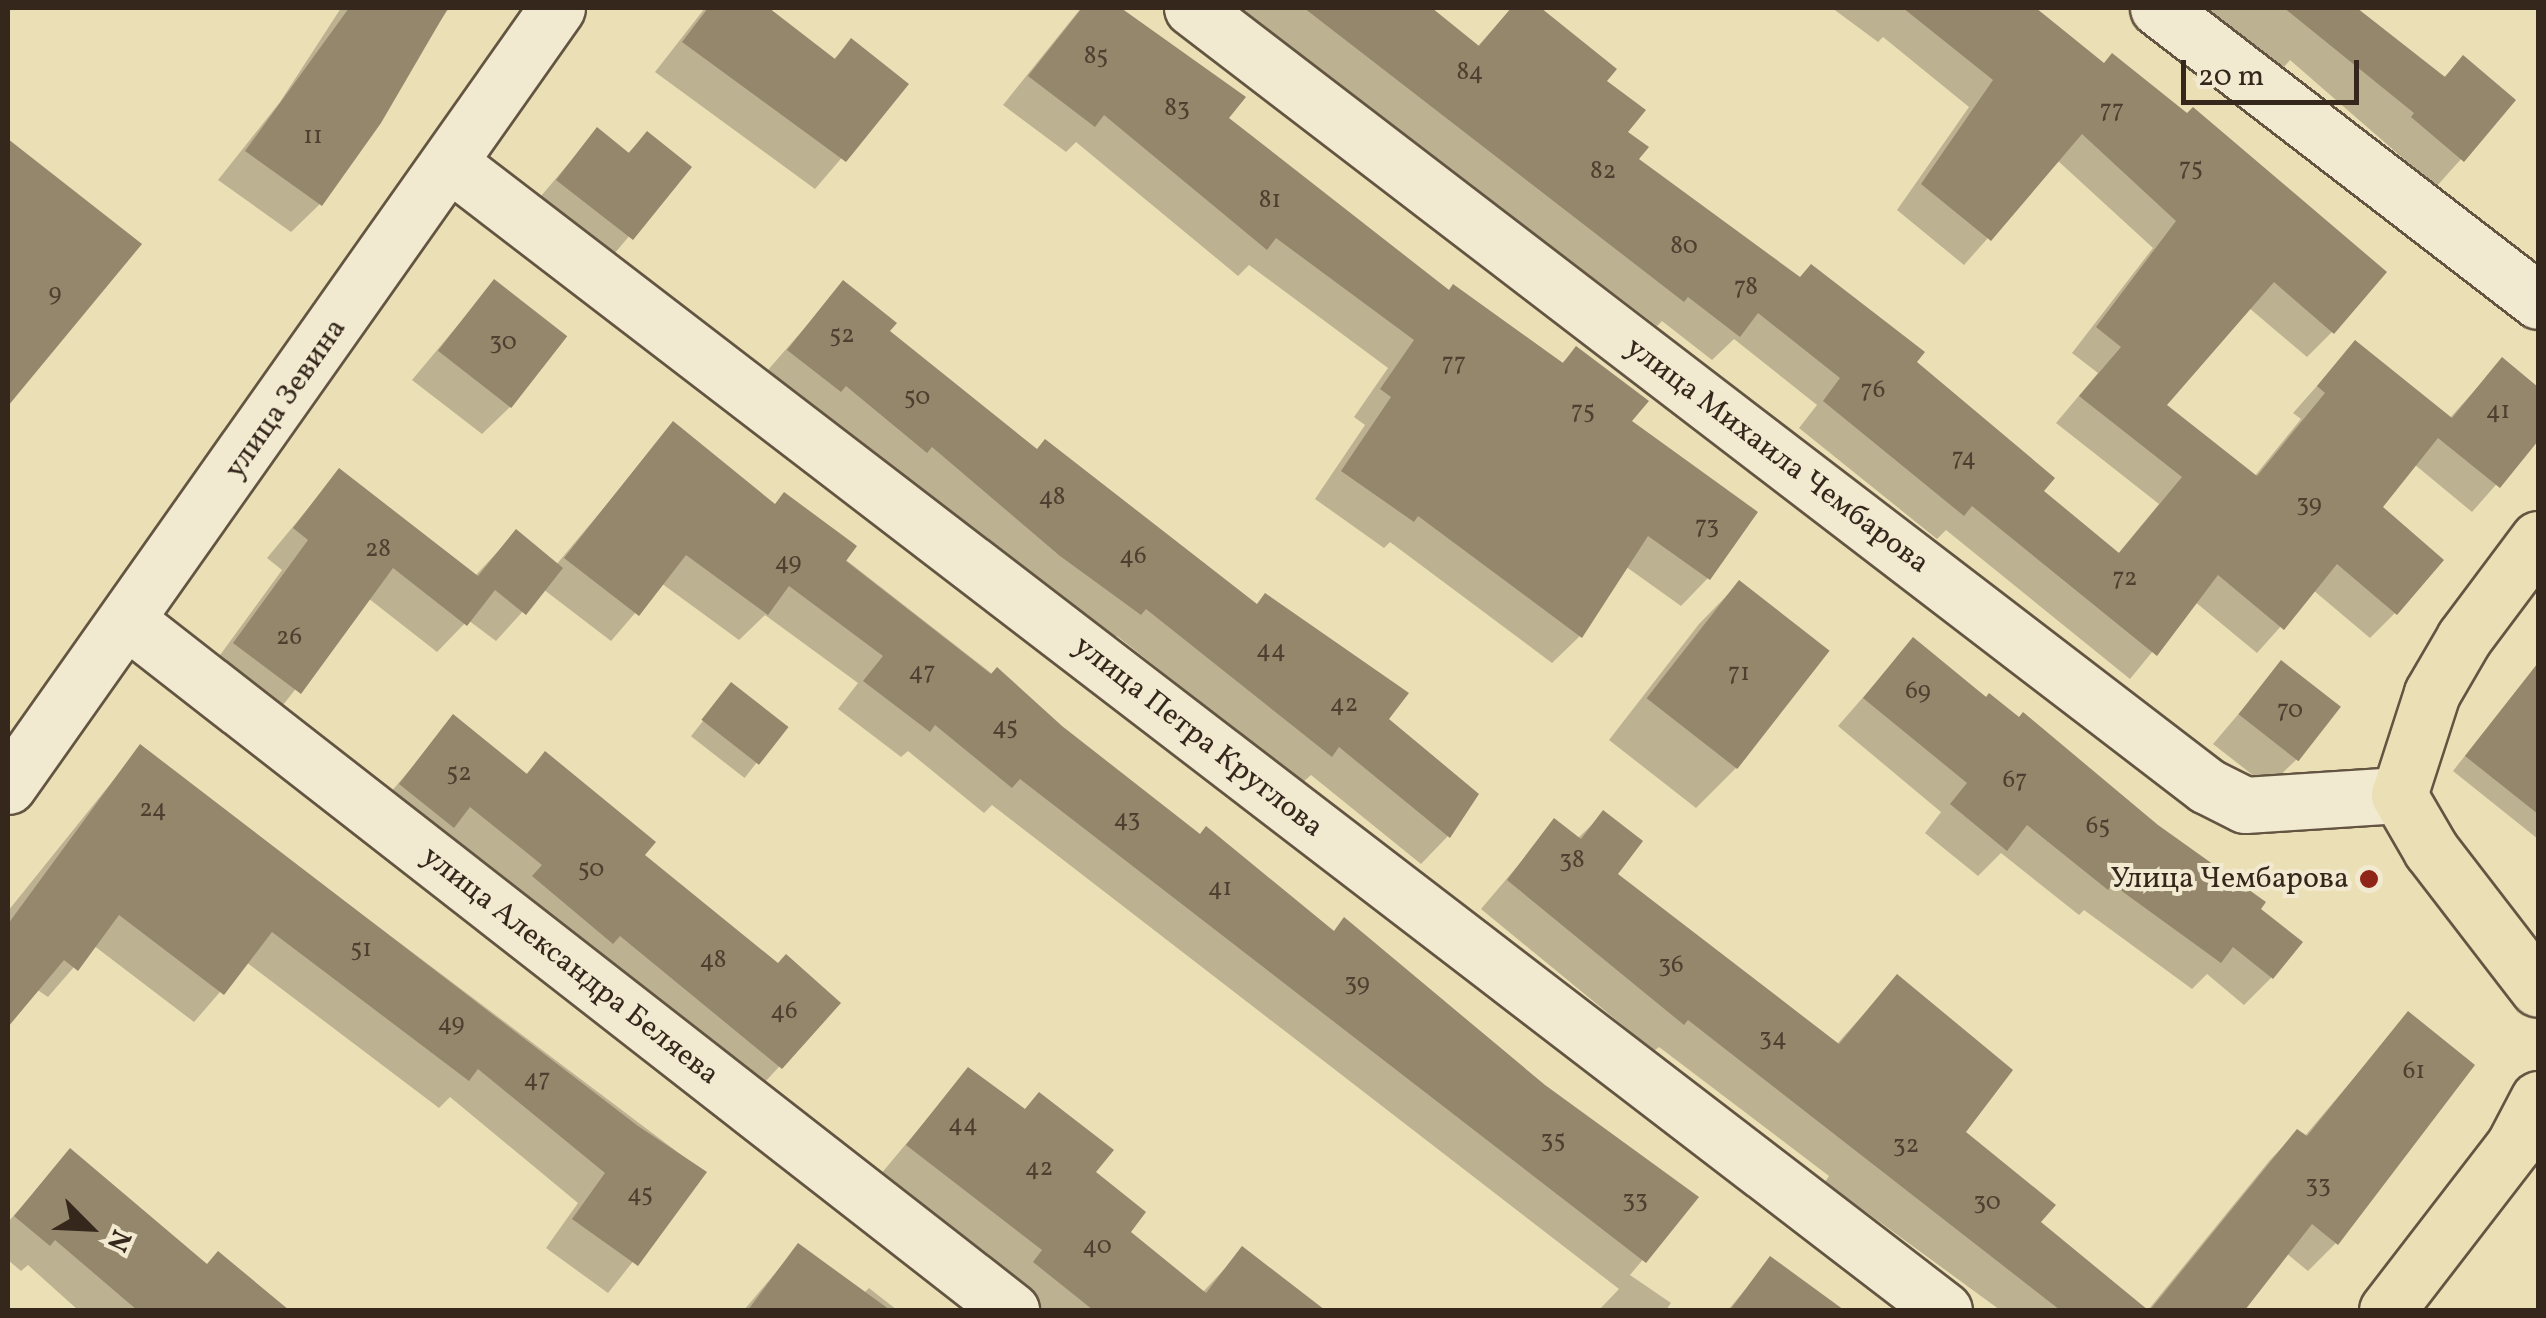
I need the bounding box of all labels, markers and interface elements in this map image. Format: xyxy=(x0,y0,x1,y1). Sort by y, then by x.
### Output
scale bar xyxy=(2186,40,2364,102)
house number: 85 xyxy=(1084,42,1108,72)
text: 20 m xyxy=(2198,56,2264,98)
house number: 84 xyxy=(1457,58,1483,88)
house number: 83 xyxy=(1164,94,1190,124)
house number: 77 xyxy=(2100,96,2124,126)
house number: 11 xyxy=(303,122,323,152)
house number: 75 xyxy=(2179,154,2203,184)
house number: 82 xyxy=(1590,157,1616,187)
house number: 81 xyxy=(1259,186,1281,216)
house number: 80 xyxy=(1670,232,1698,262)
house number: 78 xyxy=(1734,273,1758,303)
house number: 9 xyxy=(49,279,61,309)
street label: улица Зевина xyxy=(217,312,355,486)
house number: 52 xyxy=(829,321,855,351)
house number: 30 xyxy=(489,328,517,358)
street label: улица Михаила Чембарова xyxy=(1618,330,1936,582)
house number: 77 xyxy=(1442,349,1466,379)
house number: 76 xyxy=(1861,376,1885,406)
house number: 50 xyxy=(904,383,930,413)
house number: 75 xyxy=(1571,397,1595,427)
house number: 41 xyxy=(2486,397,2510,427)
house number: 74 xyxy=(1952,444,1976,474)
house number: 48 xyxy=(1038,483,1066,513)
house number: 39 xyxy=(2296,490,2322,520)
house number: 73 xyxy=(1695,512,1719,542)
house number: 28 xyxy=(365,535,391,565)
house number: 46 xyxy=(1119,542,1147,572)
house number: 49 xyxy=(774,548,802,578)
house number: 72 xyxy=(2112,564,2138,594)
house number: 26 xyxy=(276,623,302,653)
street label: улица Петра Круглова xyxy=(1066,628,1330,846)
house number: 44 xyxy=(1256,636,1286,666)
house number: 47 xyxy=(908,658,936,688)
house number: 71 xyxy=(1728,659,1750,689)
house number: 69 xyxy=(1905,677,1931,707)
house number: 42 xyxy=(1330,690,1358,720)
house number: 70 xyxy=(2277,696,2303,726)
house number: 45 xyxy=(992,713,1018,743)
house number: 52 xyxy=(446,759,472,789)
house number: 67 xyxy=(2003,766,2027,796)
house number: 24 xyxy=(139,795,167,825)
house number: 43 xyxy=(1114,805,1140,835)
house number: 65 xyxy=(2086,812,2110,842)
street label: улица Александра Беляева xyxy=(414,839,726,1093)
house number: 38 xyxy=(1559,846,1585,876)
house number: 50 xyxy=(578,855,604,885)
place label: Улица Чембарова xyxy=(2111,861,2349,897)
marker: Улица Чембарова xyxy=(2358,868,2380,890)
house number: 41 xyxy=(1208,874,1232,904)
house number: 51 xyxy=(350,935,372,965)
house number: 48 xyxy=(699,946,727,976)
house number: 36 xyxy=(1658,951,1684,981)
house number: 39 xyxy=(1344,969,1370,999)
house number: 46 xyxy=(770,997,798,1027)
house number: 49 xyxy=(437,1009,465,1039)
house number: 34 xyxy=(1759,1024,1787,1054)
house number: 61 xyxy=(2403,1057,2425,1087)
house number: 47 xyxy=(523,1065,551,1095)
house number: 44 xyxy=(948,1110,978,1140)
house number: 35 xyxy=(1541,1126,1565,1156)
house number: 32 xyxy=(1893,1131,1919,1161)
house number: 42 xyxy=(1025,1154,1053,1184)
house number: 33 xyxy=(2305,1171,2331,1201)
north arrow xyxy=(40,1178,140,1278)
house number: 45 xyxy=(627,1180,653,1210)
house number: 33 xyxy=(1622,1186,1648,1216)
house number: 30 xyxy=(1973,1188,2001,1218)
text: N xyxy=(96,1223,140,1258)
house number: 40 xyxy=(1082,1232,1112,1262)

